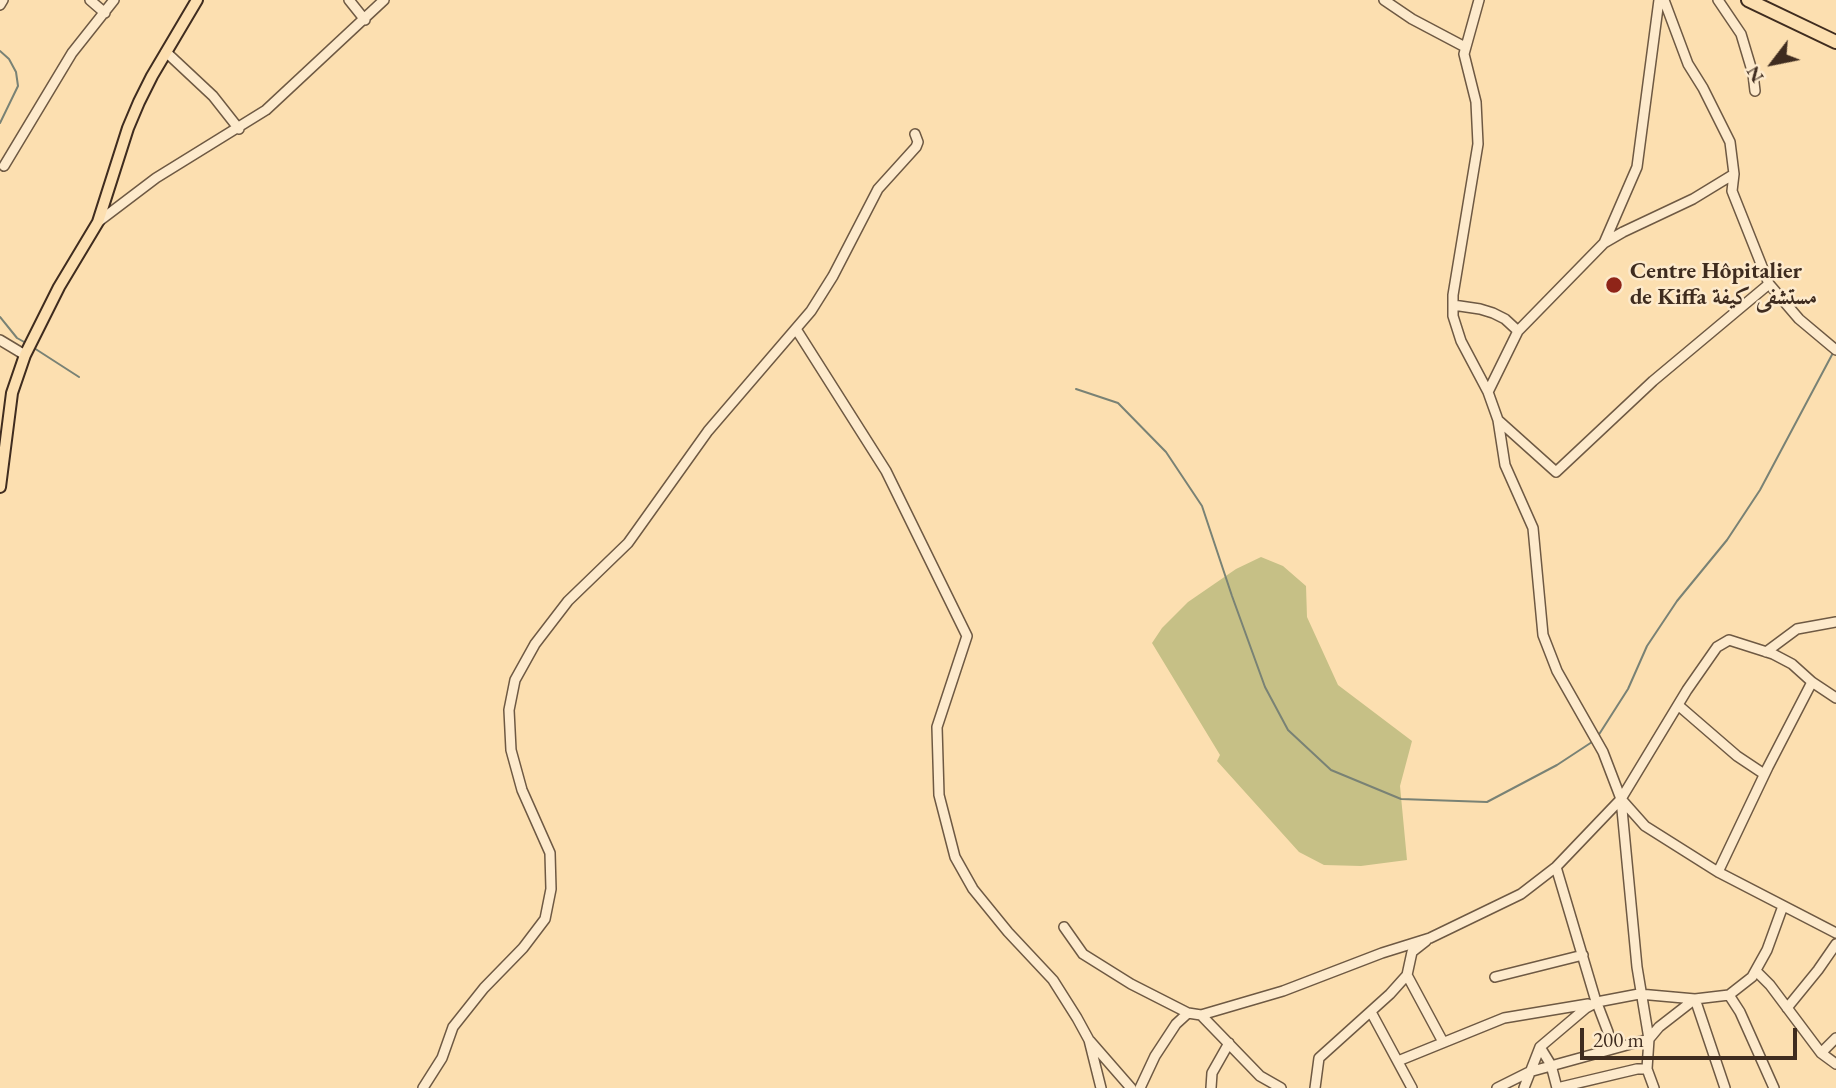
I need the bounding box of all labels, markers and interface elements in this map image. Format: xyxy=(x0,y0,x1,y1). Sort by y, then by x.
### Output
north arrow xyxy=(1738,28,1808,98)
text: N xyxy=(1740,61,1769,88)
place label: Centre Hôpitalier de Kiffa مستشفى كيفة xyxy=(1630,258,1817,312)
marker: Centre Hôpitalier de Kiffa مستشفى كيفة xyxy=(1604,275,1624,295)
scale bar xyxy=(1584,1014,1801,1058)
text: 200 m xyxy=(1593,1026,1644,1053)

